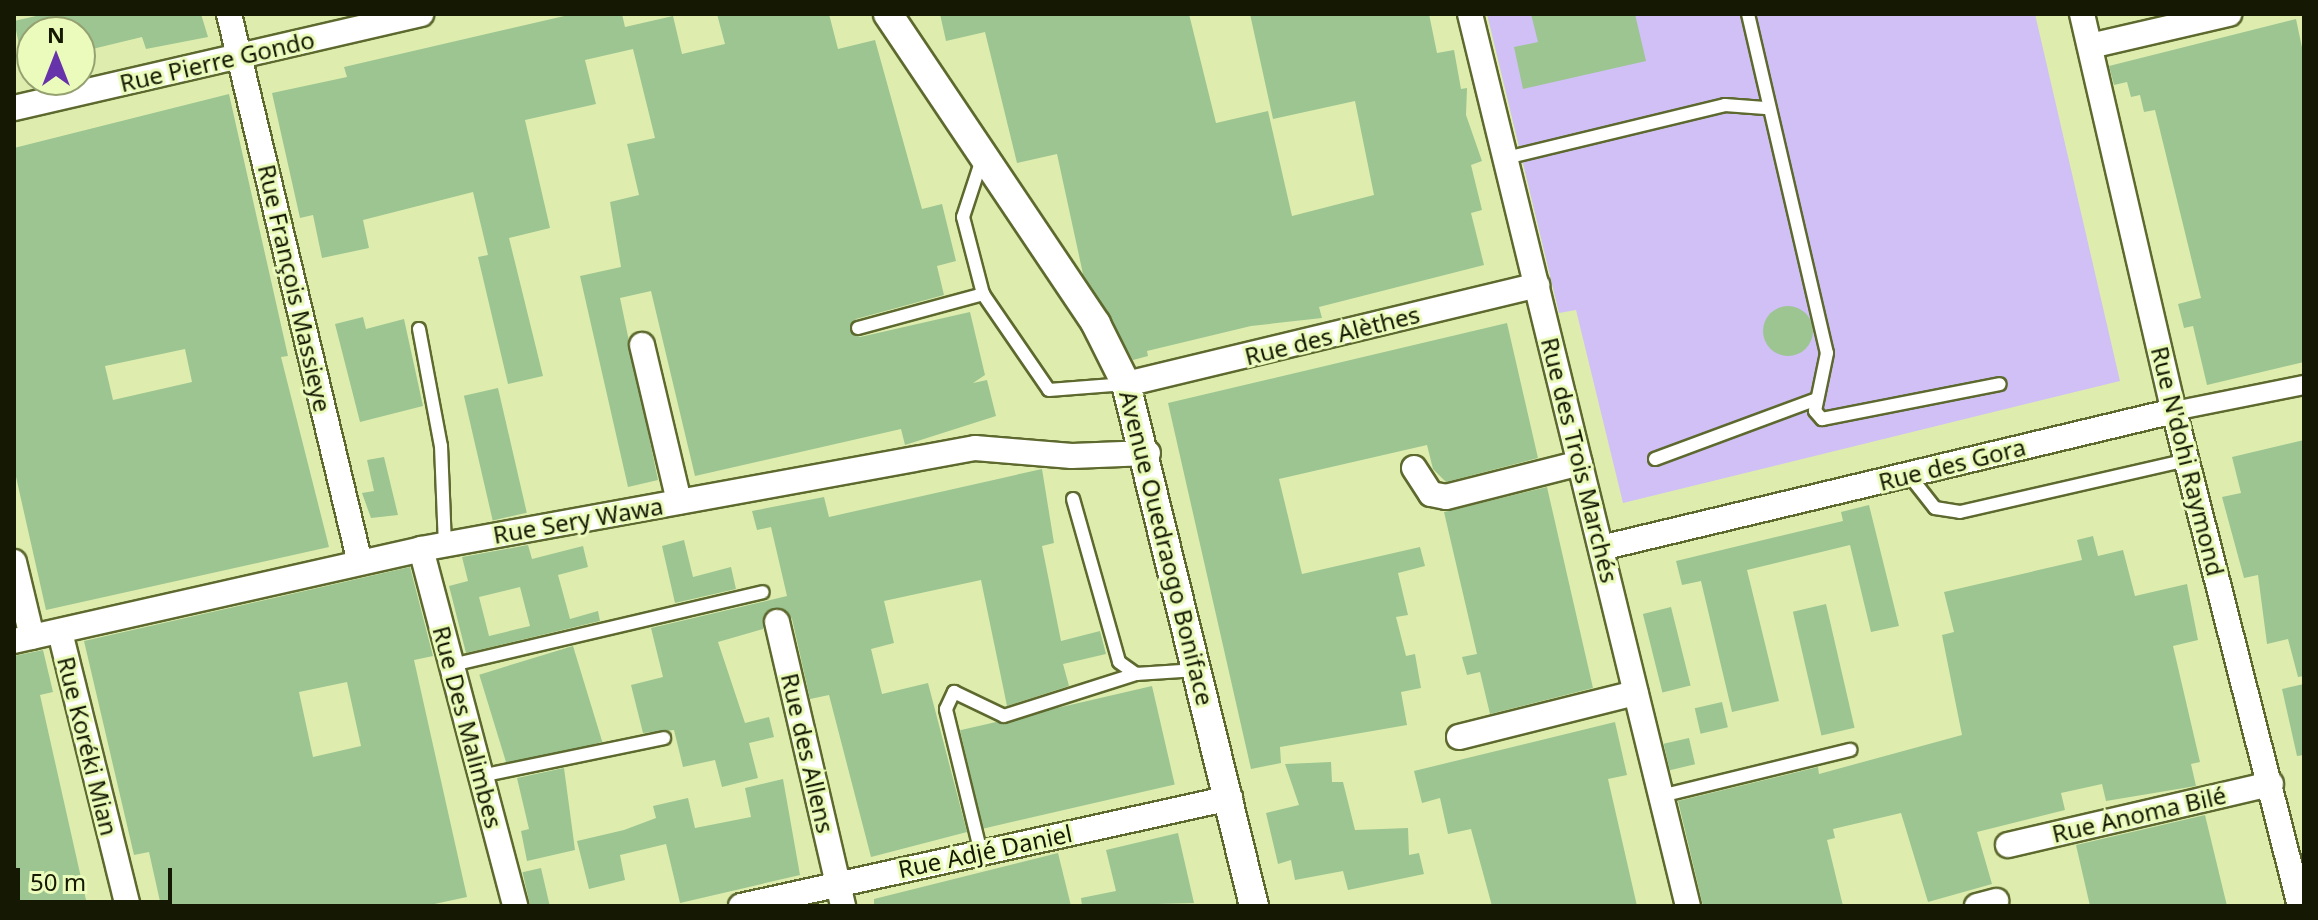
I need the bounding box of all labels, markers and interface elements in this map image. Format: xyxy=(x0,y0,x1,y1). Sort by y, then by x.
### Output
north arrow xyxy=(16,16,96,96)
text: N xyxy=(47,19,65,49)
street label: Rue Pierre Gondo xyxy=(117,25,317,97)
street label: Rue François Massieye xyxy=(253,162,337,414)
street label: Rue des Alèthes xyxy=(1242,299,1422,371)
street label: Rue des Trois Marchés xyxy=(1536,334,1624,586)
street label: Rue N'dohi Raymond xyxy=(2146,343,2230,579)
street label: Avenue Ouedraogo Boniface xyxy=(1114,388,1220,708)
street label: Rue des Gora xyxy=(1876,432,2028,496)
street label: Rue Sery Wawa xyxy=(491,491,665,549)
street label: Rue Des Malimbes xyxy=(427,623,509,831)
street label: Rue Koréki Mian xyxy=(52,654,124,838)
street label: Rue des Allens xyxy=(776,670,840,836)
street label: Rue Anoma Bilé xyxy=(2049,780,2229,848)
street label: Rue Adjé Daniel xyxy=(895,818,1075,884)
scale bar xyxy=(20,852,176,902)
text: 50 m xyxy=(30,865,86,898)

